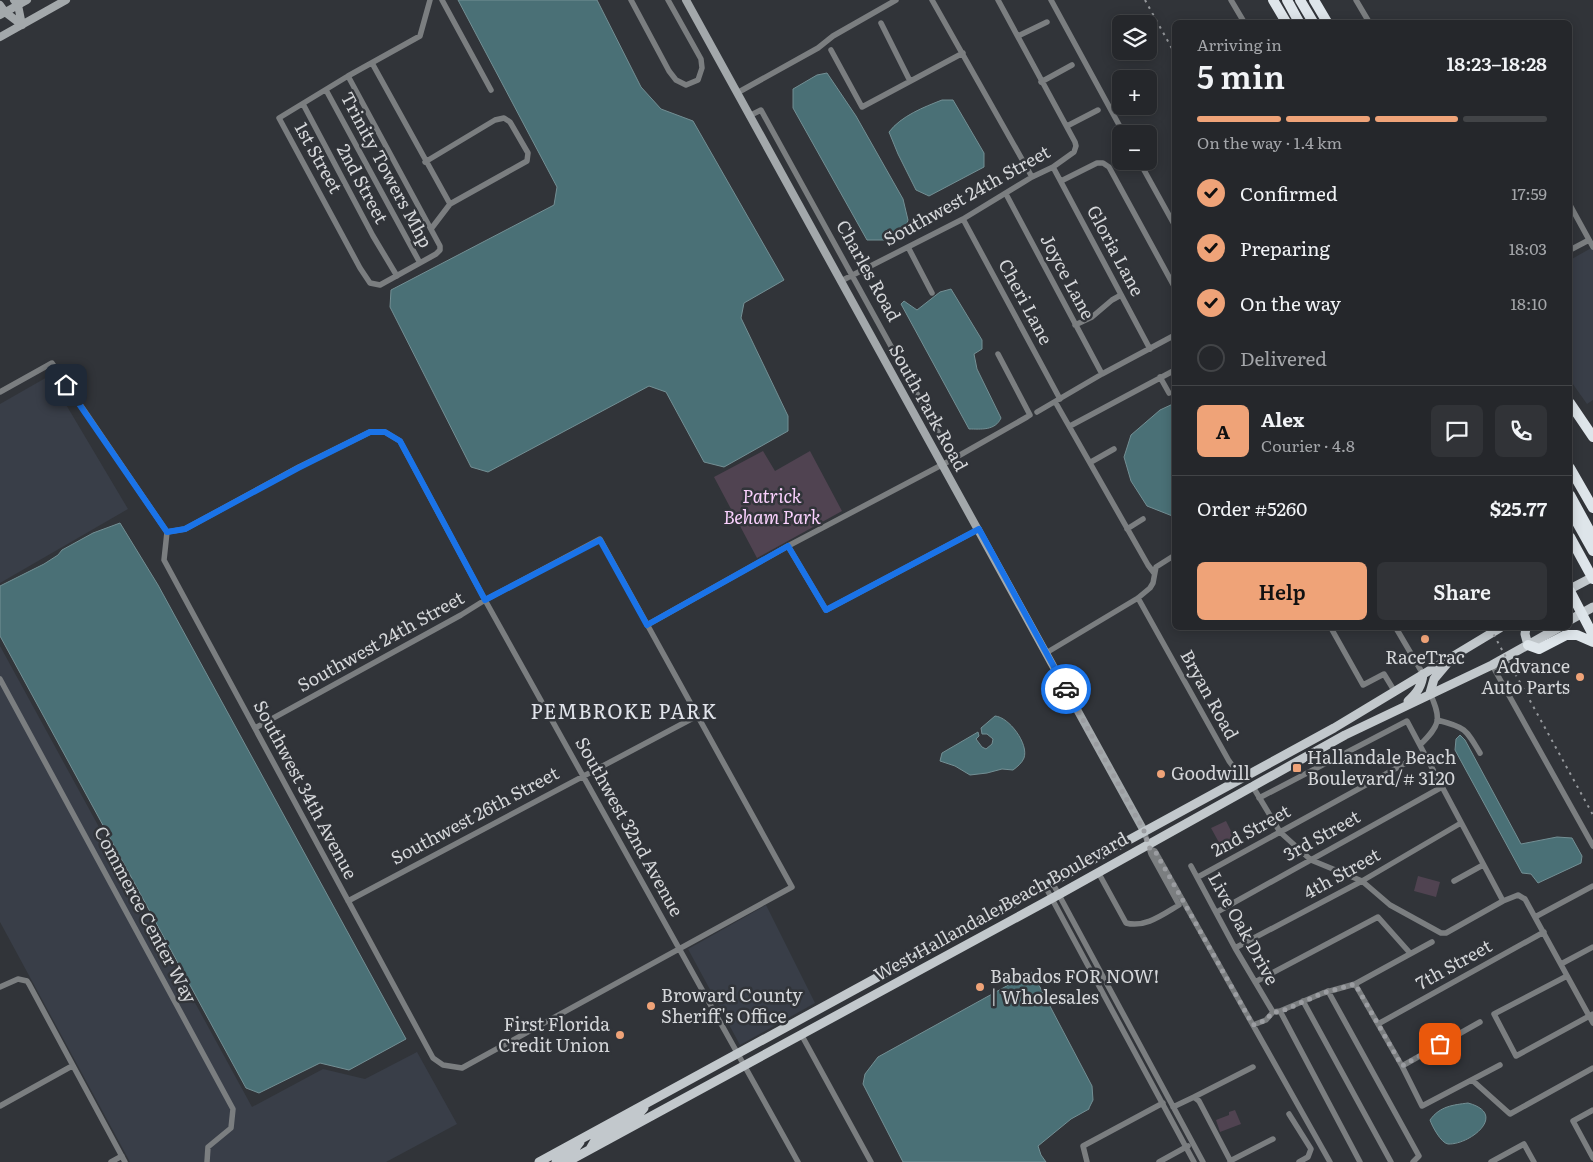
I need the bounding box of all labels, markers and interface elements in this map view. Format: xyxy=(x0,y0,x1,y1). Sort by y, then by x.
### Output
map controls xyxy=(1112,15,1157,170)
button: layers xyxy=(1112,15,1157,60)
text: Arriving in xyxy=(1197,32,1282,56)
text: 18:23–18:28 xyxy=(1446,49,1547,77)
text: 5 min xyxy=(1197,51,1285,99)
button: + xyxy=(1112,70,1157,115)
street label: Trinity Towers Mhp xyxy=(335,86,440,252)
street label: 1st Street xyxy=(289,117,350,198)
button: − xyxy=(1112,125,1157,170)
text: On the way · 1.4 km xyxy=(1197,130,1342,154)
street label: Southwest 24th Street xyxy=(878,137,1055,252)
street label: 2nd Street xyxy=(331,139,396,229)
icon: check xyxy=(1197,179,1225,207)
text: Confirmed xyxy=(1240,179,1338,207)
text: 17:59 xyxy=(1511,181,1547,205)
street label: Gloria Lane xyxy=(1081,200,1152,301)
street label: Charles Road xyxy=(830,215,908,326)
street label: Joyce Lane xyxy=(1034,229,1102,324)
icon: check xyxy=(1197,234,1225,262)
text: Preparing xyxy=(1240,234,1330,262)
text: 18:03 xyxy=(1509,236,1547,260)
street label: Cheri Lane xyxy=(992,254,1060,349)
icon: check xyxy=(1197,289,1225,317)
text: On the way xyxy=(1240,289,1341,317)
text: 18:10 xyxy=(1511,291,1547,315)
street label: South Park Road xyxy=(883,339,975,476)
text: Delivered xyxy=(1240,344,1327,372)
pin xyxy=(45,364,87,406)
icon: home xyxy=(52,371,80,399)
text: Alex xyxy=(1261,405,1304,433)
button: chat xyxy=(1431,405,1483,457)
button: phone xyxy=(1495,405,1547,457)
text: A xyxy=(1216,417,1230,445)
text: Courier · 4.8 xyxy=(1261,433,1355,457)
park label: Patrick Beham Park xyxy=(723,482,821,530)
text: Order #5260 xyxy=(1197,494,1307,522)
text: $25.77 xyxy=(1490,494,1547,522)
button: Help xyxy=(1197,562,1367,620)
button: Share xyxy=(1377,562,1547,620)
street label: Southwest 24th Street xyxy=(292,583,469,698)
marker: RaceTrac xyxy=(1419,633,1431,645)
place label: RaceTrac xyxy=(1385,643,1465,670)
street label: Bryan Road xyxy=(1174,644,1246,744)
place label: Advance Auto Parts xyxy=(1481,652,1570,700)
courier xyxy=(1041,664,1091,714)
marker: Advance Auto Parts xyxy=(1574,671,1586,683)
icon: car xyxy=(1052,675,1080,703)
street label: Southwest 34th Avenue xyxy=(248,695,365,884)
district label: PEMBROKE PARK xyxy=(531,695,717,725)
street label: Southwest 32nd Avenue xyxy=(570,732,691,921)
place label: Hallandale Beach Boulevard/# 3120 xyxy=(1307,743,1456,791)
street label: Southwest 26th Street xyxy=(385,759,564,870)
place label: Goodwill xyxy=(1171,759,1250,786)
marker: Hallandale Beach Boulevard/# 3120 xyxy=(1291,762,1303,774)
marker: Goodwill xyxy=(1155,768,1167,780)
street label: 2nd Street xyxy=(1206,796,1296,863)
street label: 3rd Street xyxy=(1278,802,1365,867)
street label: Commerce Center Way xyxy=(88,821,205,1008)
street label: West Hallandale Beach Boulevard xyxy=(868,824,1132,987)
street label: 4th Street xyxy=(1298,840,1385,905)
street label: Live Oak Drive xyxy=(1202,867,1286,990)
street label: 7th Street xyxy=(1410,931,1497,996)
place label: Babados FOR NOW! | Wholesales xyxy=(990,962,1159,1010)
place label: Broward County Sheriff's Office xyxy=(661,981,803,1029)
marker: Babados FOR NOW! | Wholesales xyxy=(974,981,986,993)
marker: Broward County Sheriff's Office xyxy=(645,1000,657,1012)
place label: First Florida Credit Union xyxy=(498,1010,610,1058)
pin xyxy=(1419,1023,1461,1065)
marker: First Florida Credit Union xyxy=(614,1029,626,1041)
icon: bag xyxy=(1426,1030,1454,1058)

